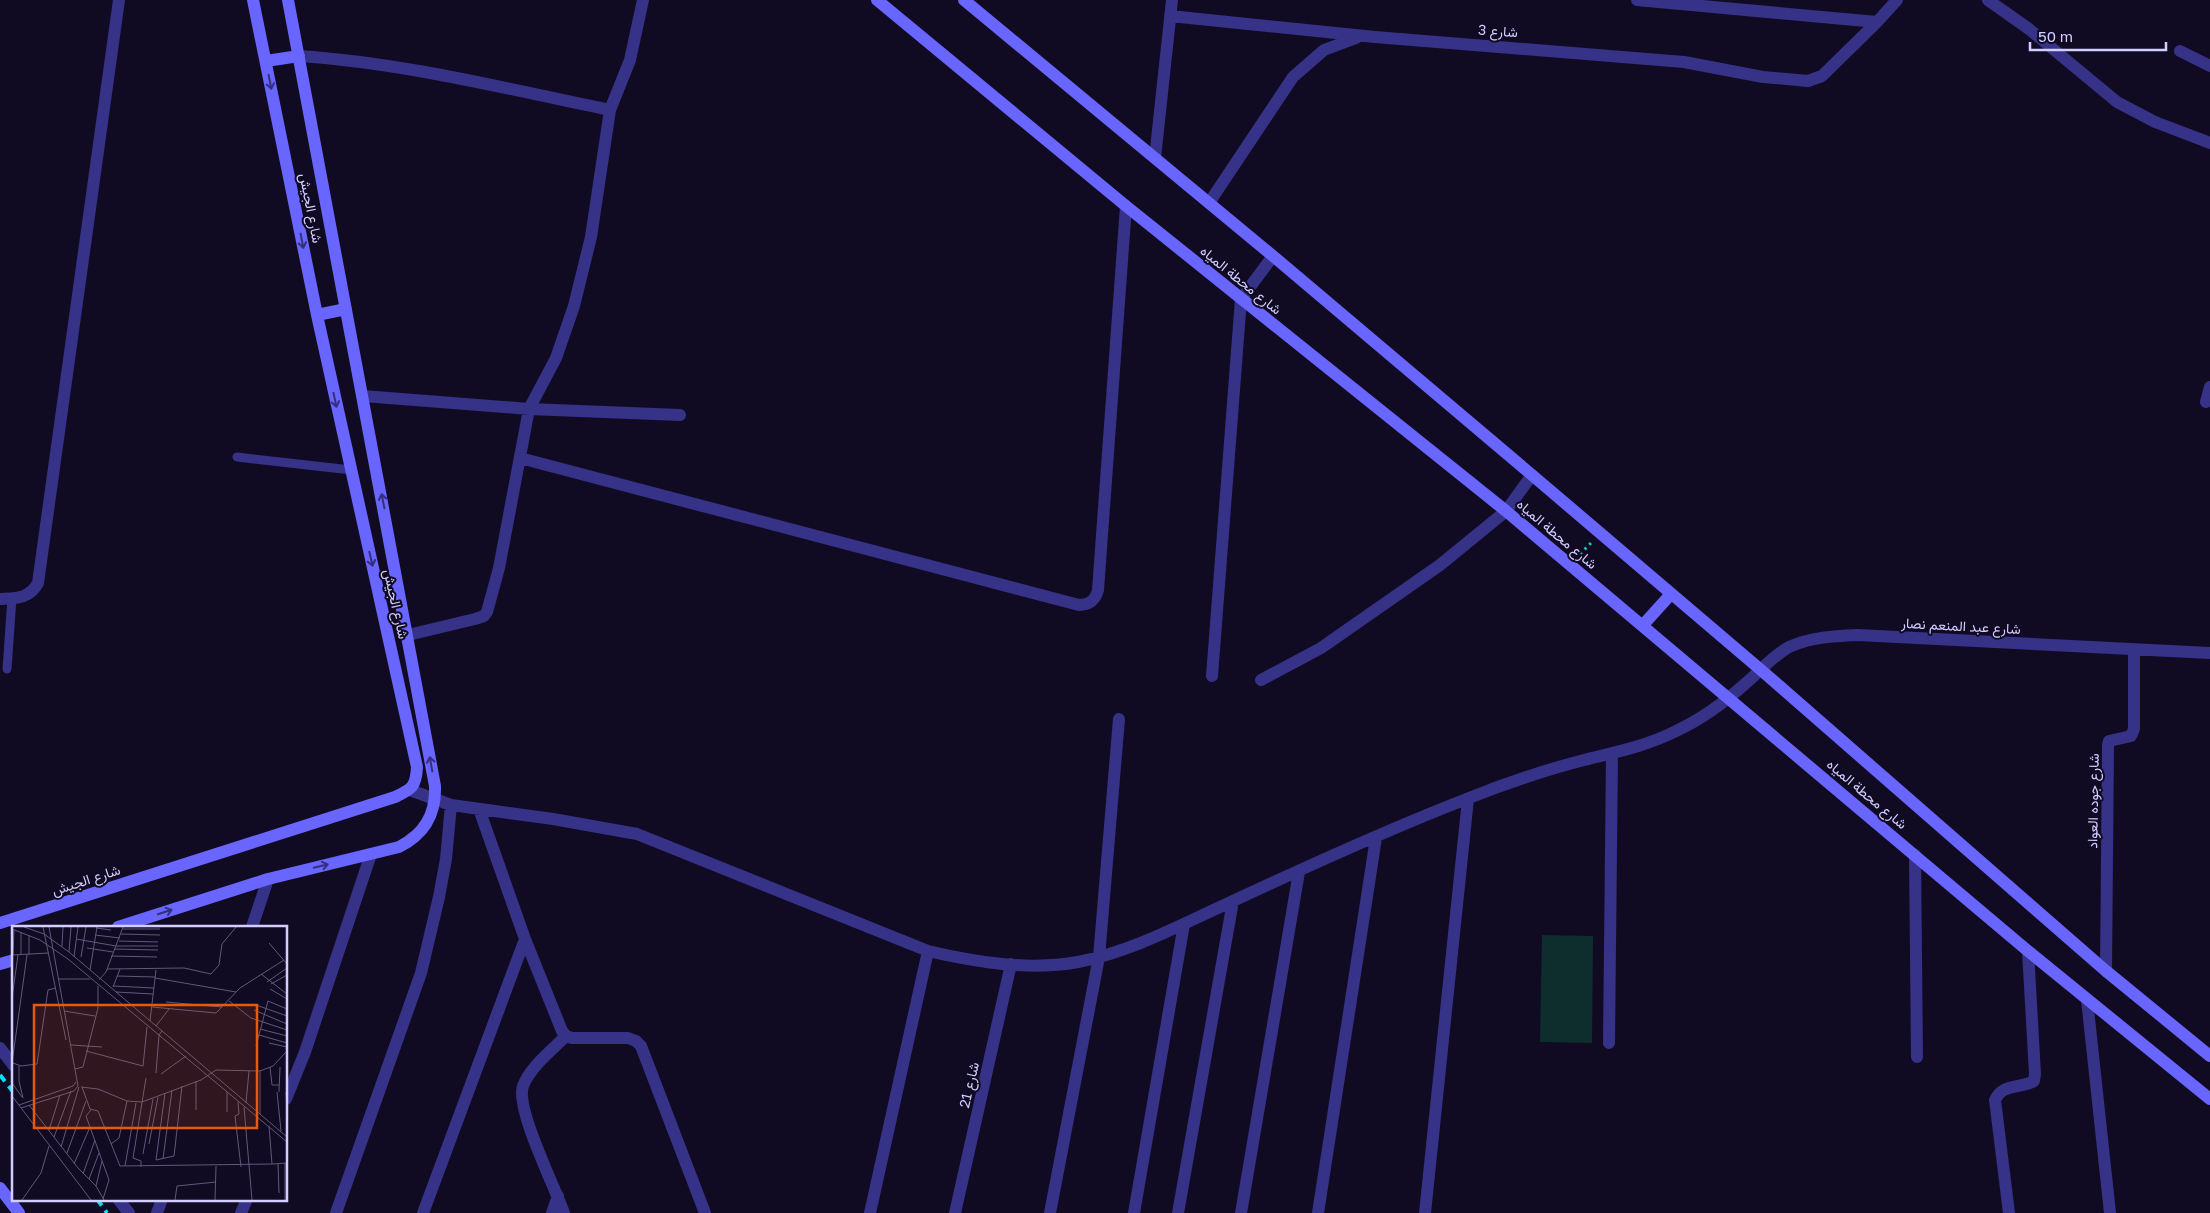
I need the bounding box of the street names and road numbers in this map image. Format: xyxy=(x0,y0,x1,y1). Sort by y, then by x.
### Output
street label: شارع 3 xyxy=(1477,21,1519,43)
street label: شارع الجيش xyxy=(293,171,327,245)
street label: شارع محطة المياه xyxy=(1195,242,1285,320)
street label: شارع محطة المياه xyxy=(1512,495,1601,574)
street label: شارع الجيش xyxy=(377,567,413,641)
street label: شارع عبد المنعم نصار xyxy=(1900,614,2021,640)
street label: شارع جوده العواد xyxy=(2083,753,2105,849)
street label: شارع محطة المياه xyxy=(1822,755,1911,834)
street label: شارع الجيش xyxy=(50,860,123,901)
street label: شارع 21 xyxy=(955,1060,985,1110)

